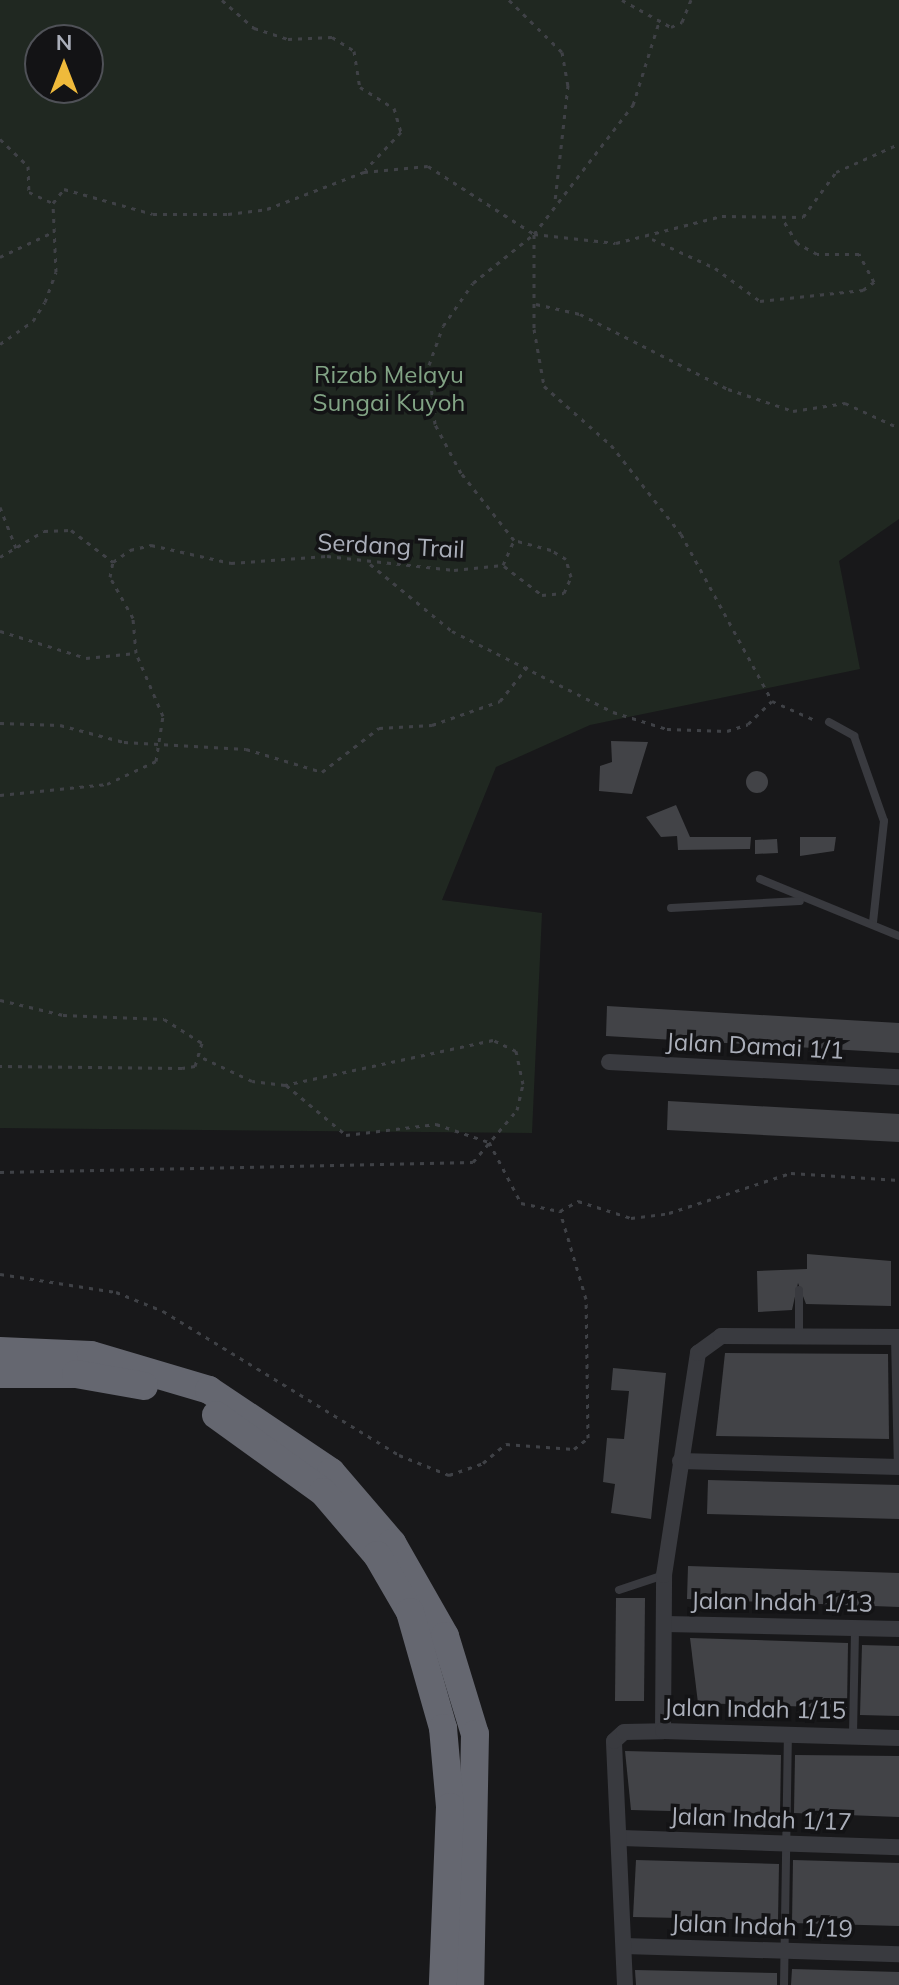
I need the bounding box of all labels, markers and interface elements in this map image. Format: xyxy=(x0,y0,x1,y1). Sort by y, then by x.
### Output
north arrow xyxy=(24,24,104,104)
text: N xyxy=(56,28,72,56)
park label: Rizab Melayu Sungai Kuyoh xyxy=(313,361,465,417)
street label: Serdang Trail xyxy=(317,528,465,564)
street label: Jalan Damai 1/1 xyxy=(665,1027,845,1065)
street label: Jalan Indah 1/13 xyxy=(691,1586,873,1618)
street label: Jalan Indah 1/15 xyxy=(664,1693,846,1725)
street label: Jalan Indah 1/17 xyxy=(669,1801,853,1837)
street label: Jalan Indah 1/19 xyxy=(670,1908,854,1944)

